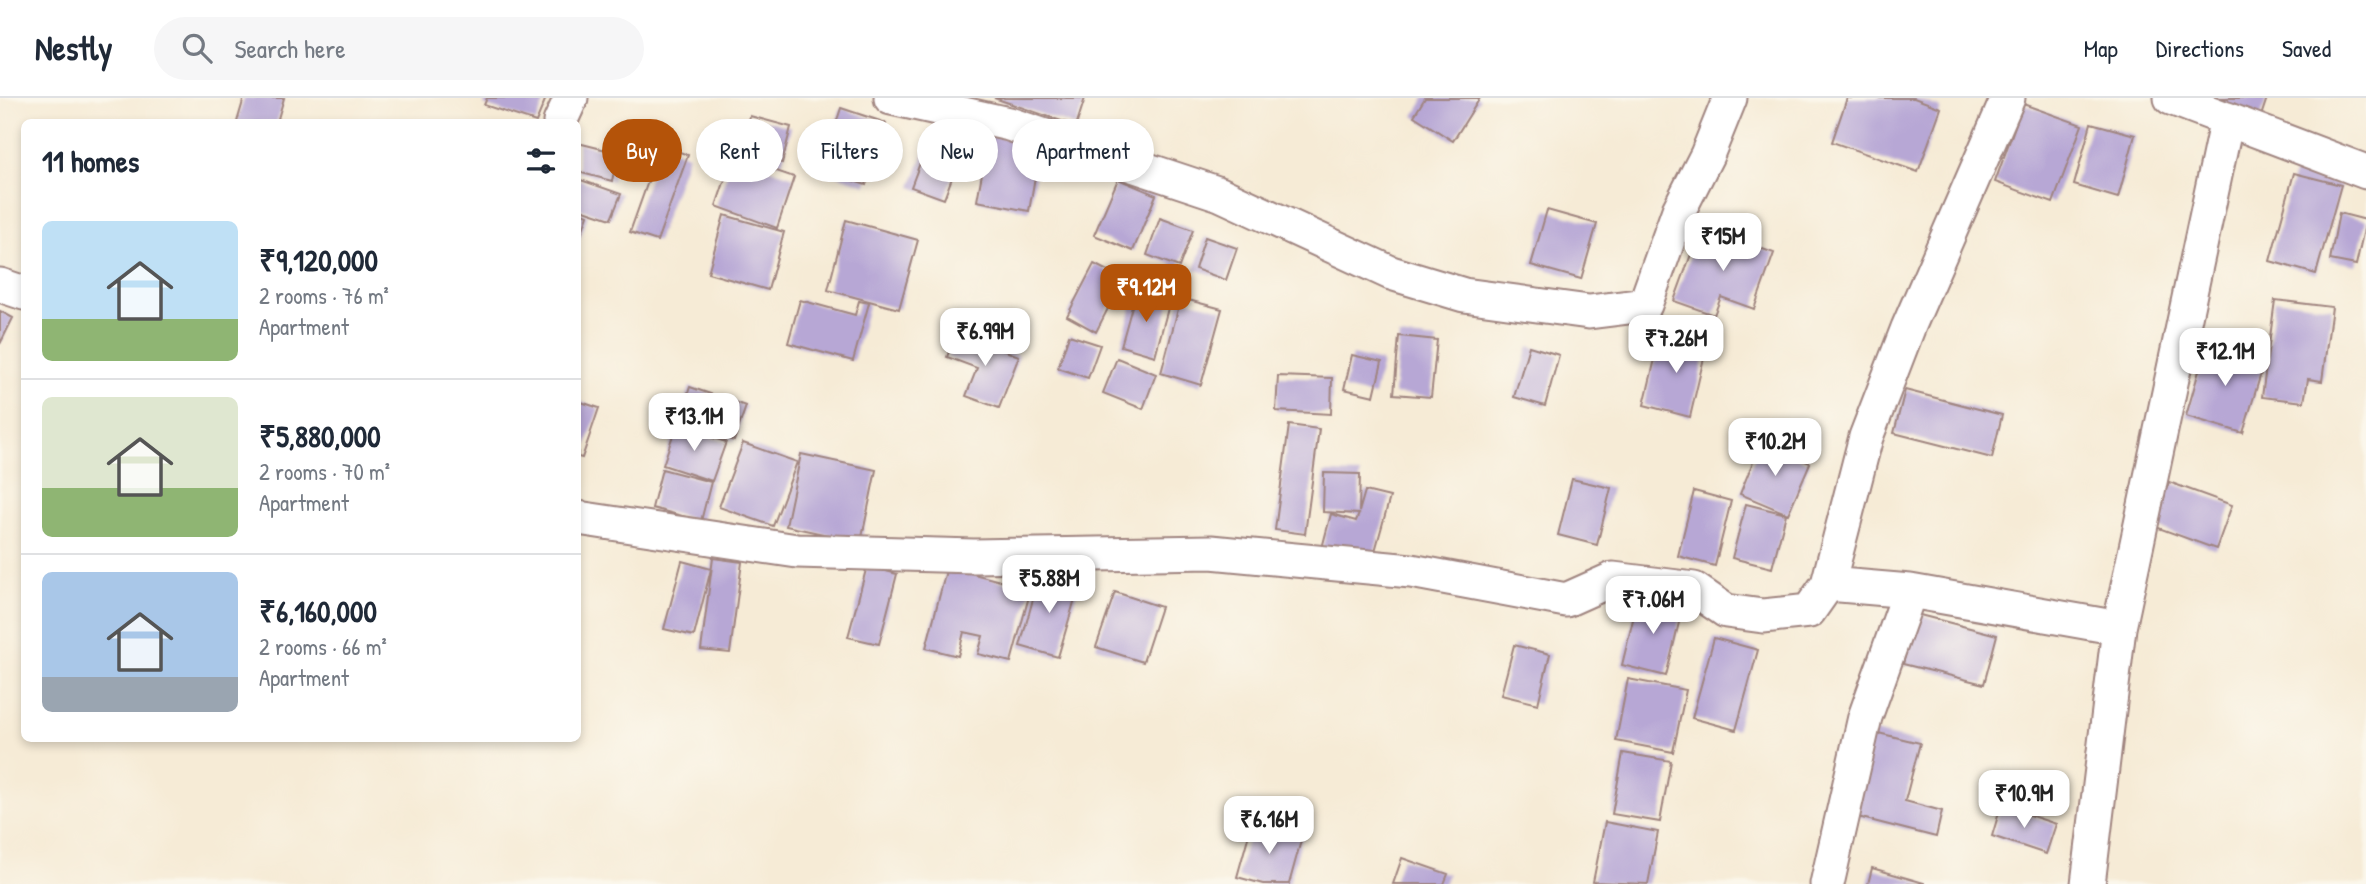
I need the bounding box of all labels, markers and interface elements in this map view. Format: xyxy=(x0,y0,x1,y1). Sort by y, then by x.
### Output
search box xyxy=(154,17,644,80)
text: Nestly xyxy=(35,26,112,70)
icon: search xyxy=(178,29,216,67)
text: Search here xyxy=(234,31,346,66)
text: Map xyxy=(2084,32,2118,64)
text: Directions xyxy=(2156,32,2244,64)
text: Saved xyxy=(2282,32,2331,64)
chip: Buy xyxy=(602,119,682,182)
chip: Rent xyxy=(696,119,783,182)
chip: Filters xyxy=(797,119,903,182)
chip: New xyxy=(917,119,998,182)
chip: Apartment xyxy=(1012,119,1154,182)
text: 11 homes xyxy=(42,141,139,181)
icon: filters xyxy=(522,142,560,180)
pin: ₹15M xyxy=(1682,214,1764,273)
text: ₹15M xyxy=(1701,220,1745,251)
text: ₹9,120,000 xyxy=(259,240,378,280)
icon: home xyxy=(98,249,182,333)
pin: ₹9.12M xyxy=(1089,264,1203,324)
text: ₹9.12M xyxy=(1116,271,1176,302)
text: 2 rooms · 76 m² xyxy=(259,280,389,311)
pin: ₹6.99M xyxy=(928,308,1042,368)
text: Apartment xyxy=(259,311,349,342)
text: ₹6.99M xyxy=(956,315,1014,346)
pin: ₹7.26M xyxy=(1619,316,1733,375)
text: ₹7.26M xyxy=(1644,322,1708,353)
pin: ₹12.1M xyxy=(2168,328,2282,388)
text: ₹12.1M xyxy=(2195,335,2255,366)
pin: ₹13.1M xyxy=(637,394,751,453)
text: ₹13.1M xyxy=(665,400,723,431)
text: ₹5,880,000 xyxy=(259,416,381,456)
pin: ₹10.2M xyxy=(1718,418,1832,478)
icon: home xyxy=(98,425,182,509)
text: ₹10.2M xyxy=(1744,425,1806,456)
text: 2 rooms · 70 m² xyxy=(259,456,390,487)
text: Apartment xyxy=(259,487,349,518)
pin: ₹5.88M xyxy=(992,556,1106,615)
text: ₹5.88M xyxy=(1018,562,1080,593)
pin: ₹7.06M xyxy=(1596,576,1710,636)
text: ₹7.06M xyxy=(1622,583,1684,614)
text: ₹6,160,000 xyxy=(259,591,377,631)
icon: home xyxy=(98,600,182,684)
text: 2 rooms · 66 m² xyxy=(259,631,387,662)
text: Apartment xyxy=(259,662,349,693)
pin: ₹10.9M xyxy=(1967,770,2081,830)
text: ₹10.9M xyxy=(1995,777,2053,808)
pin: ₹6.16M xyxy=(1212,796,1326,856)
text: ₹6.16M xyxy=(1240,803,1298,834)

